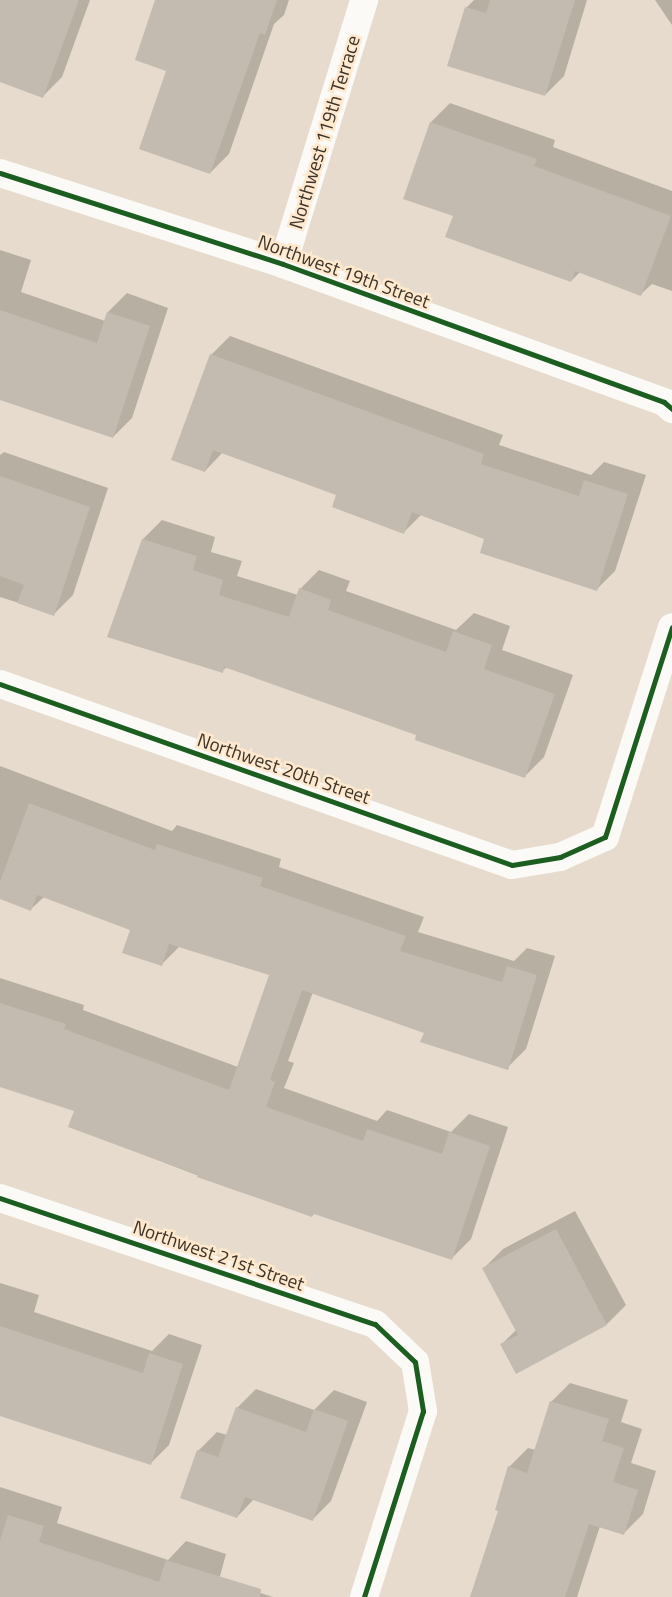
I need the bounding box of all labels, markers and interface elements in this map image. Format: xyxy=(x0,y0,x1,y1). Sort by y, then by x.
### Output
street label: Northwest 119th Terrace xyxy=(284,33,364,231)
street label: Northwest 19th Street xyxy=(255,229,433,313)
street label: Northwest 20th Street xyxy=(195,728,373,808)
street label: Northwest 21st Street xyxy=(130,1215,308,1295)

